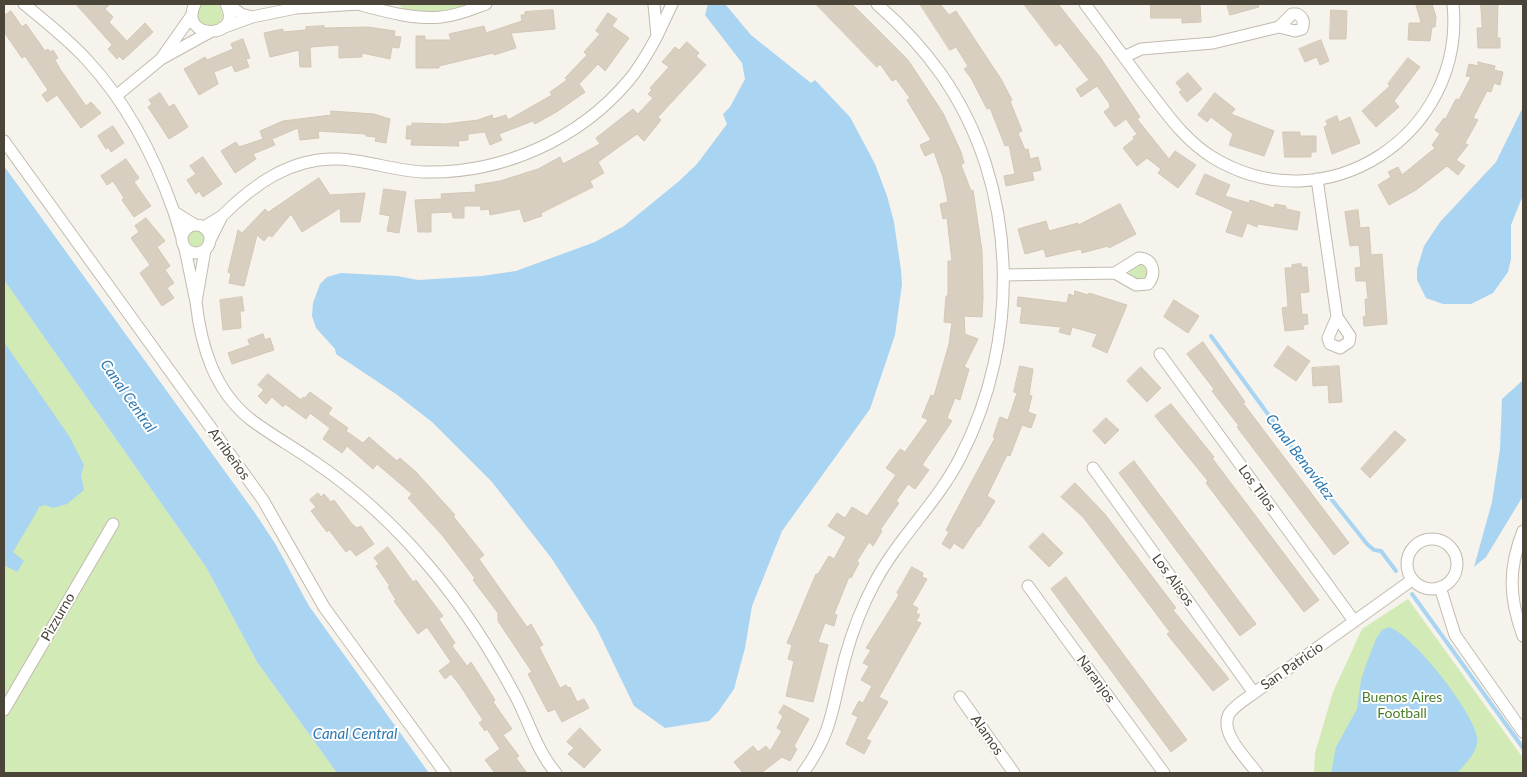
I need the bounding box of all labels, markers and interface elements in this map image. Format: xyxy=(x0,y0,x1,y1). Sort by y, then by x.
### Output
water label: Canal Central xyxy=(96,356,160,436)
water label: Canal Benavídez xyxy=(1262,410,1338,504)
street label: Arribeños xyxy=(205,425,253,483)
street label: Los Tilos xyxy=(1235,462,1279,514)
street label: Los Alisos xyxy=(1148,551,1198,609)
street label: Pizzurno xyxy=(37,590,79,644)
street label: San Patricio xyxy=(1258,638,1326,694)
street label: Naranjos xyxy=(1073,652,1119,706)
park label: Buenos Aires Football xyxy=(1362,689,1442,722)
street label: Alamos xyxy=(967,712,1007,758)
water label: Canal Central xyxy=(313,725,397,743)

